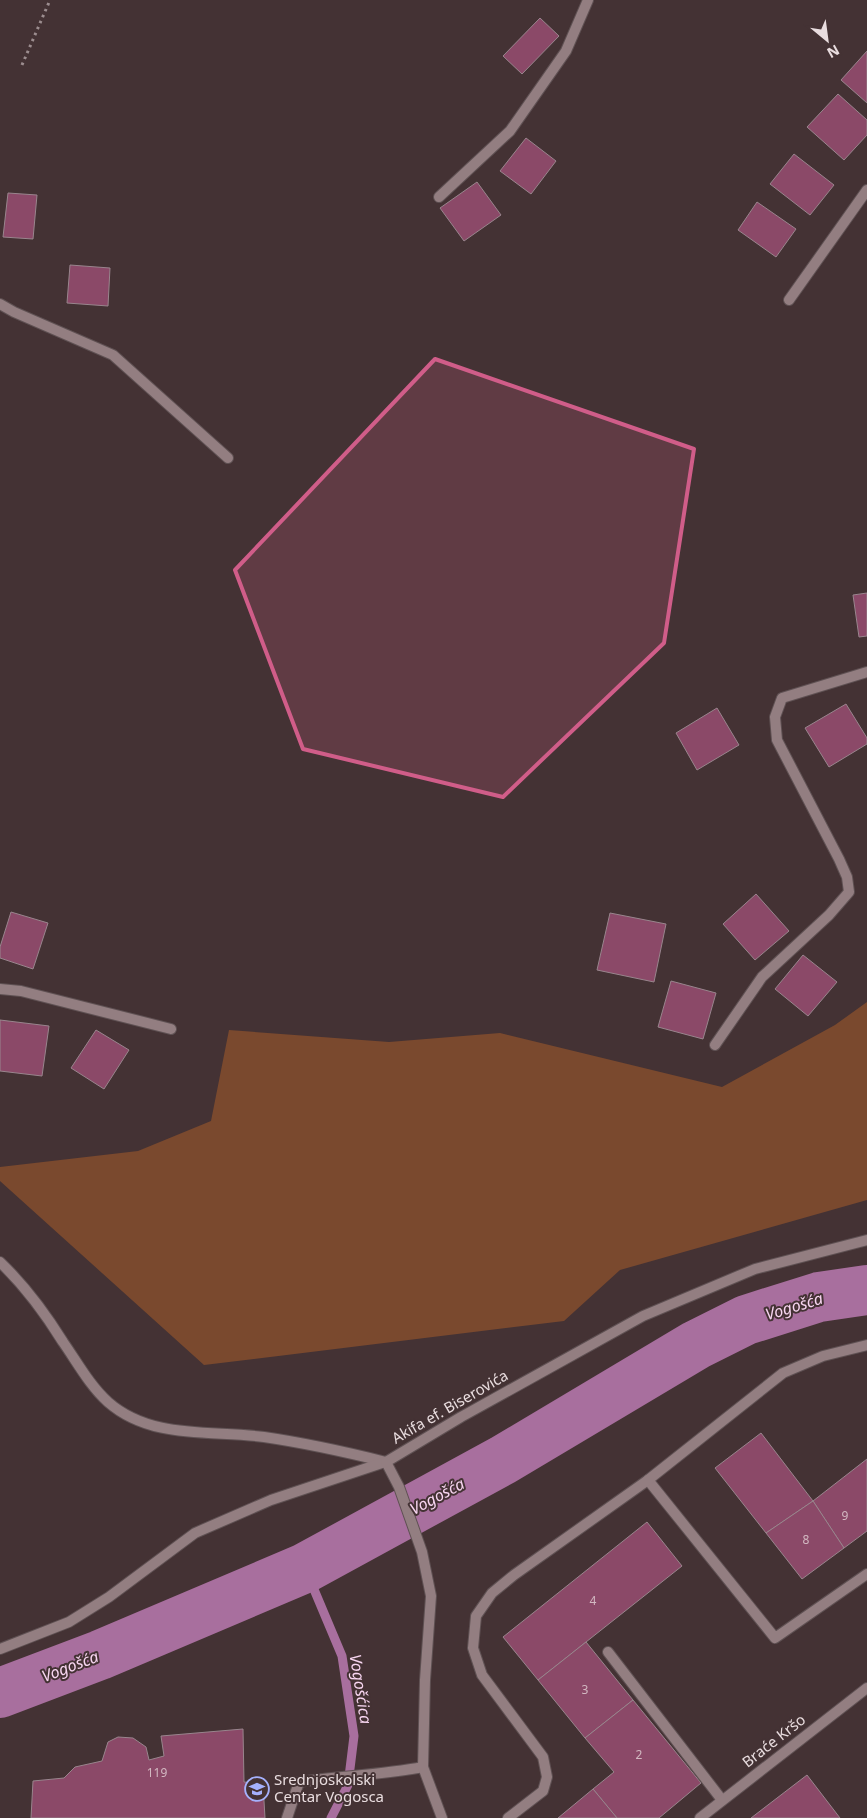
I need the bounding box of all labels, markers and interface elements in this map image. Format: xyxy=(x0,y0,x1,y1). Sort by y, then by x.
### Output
north arrow xyxy=(802,15,852,65)
text: N xyxy=(824,41,843,63)
water label: Vogošća xyxy=(763,1287,825,1325)
street label: Akifa ef. Biserovića xyxy=(388,1365,511,1448)
water label: Vogošća xyxy=(406,1472,468,1520)
house number: 9 xyxy=(842,1507,849,1524)
house number: 8 xyxy=(803,1531,810,1548)
house number: 4 xyxy=(590,1592,597,1609)
water label: Vogošća xyxy=(38,1645,102,1687)
water label: Vogošćica xyxy=(345,1653,377,1725)
house number: 3 xyxy=(582,1681,589,1698)
street label: Braće Kršo xyxy=(738,1709,809,1771)
house number: 2 xyxy=(636,1746,643,1763)
house number: 119 xyxy=(147,1764,167,1781)
place label: Srednjoskolski Centar Vogosca xyxy=(274,1769,384,1806)
school or university icon: Srednjoskolski Centar Vogosca xyxy=(244,1776,270,1802)

